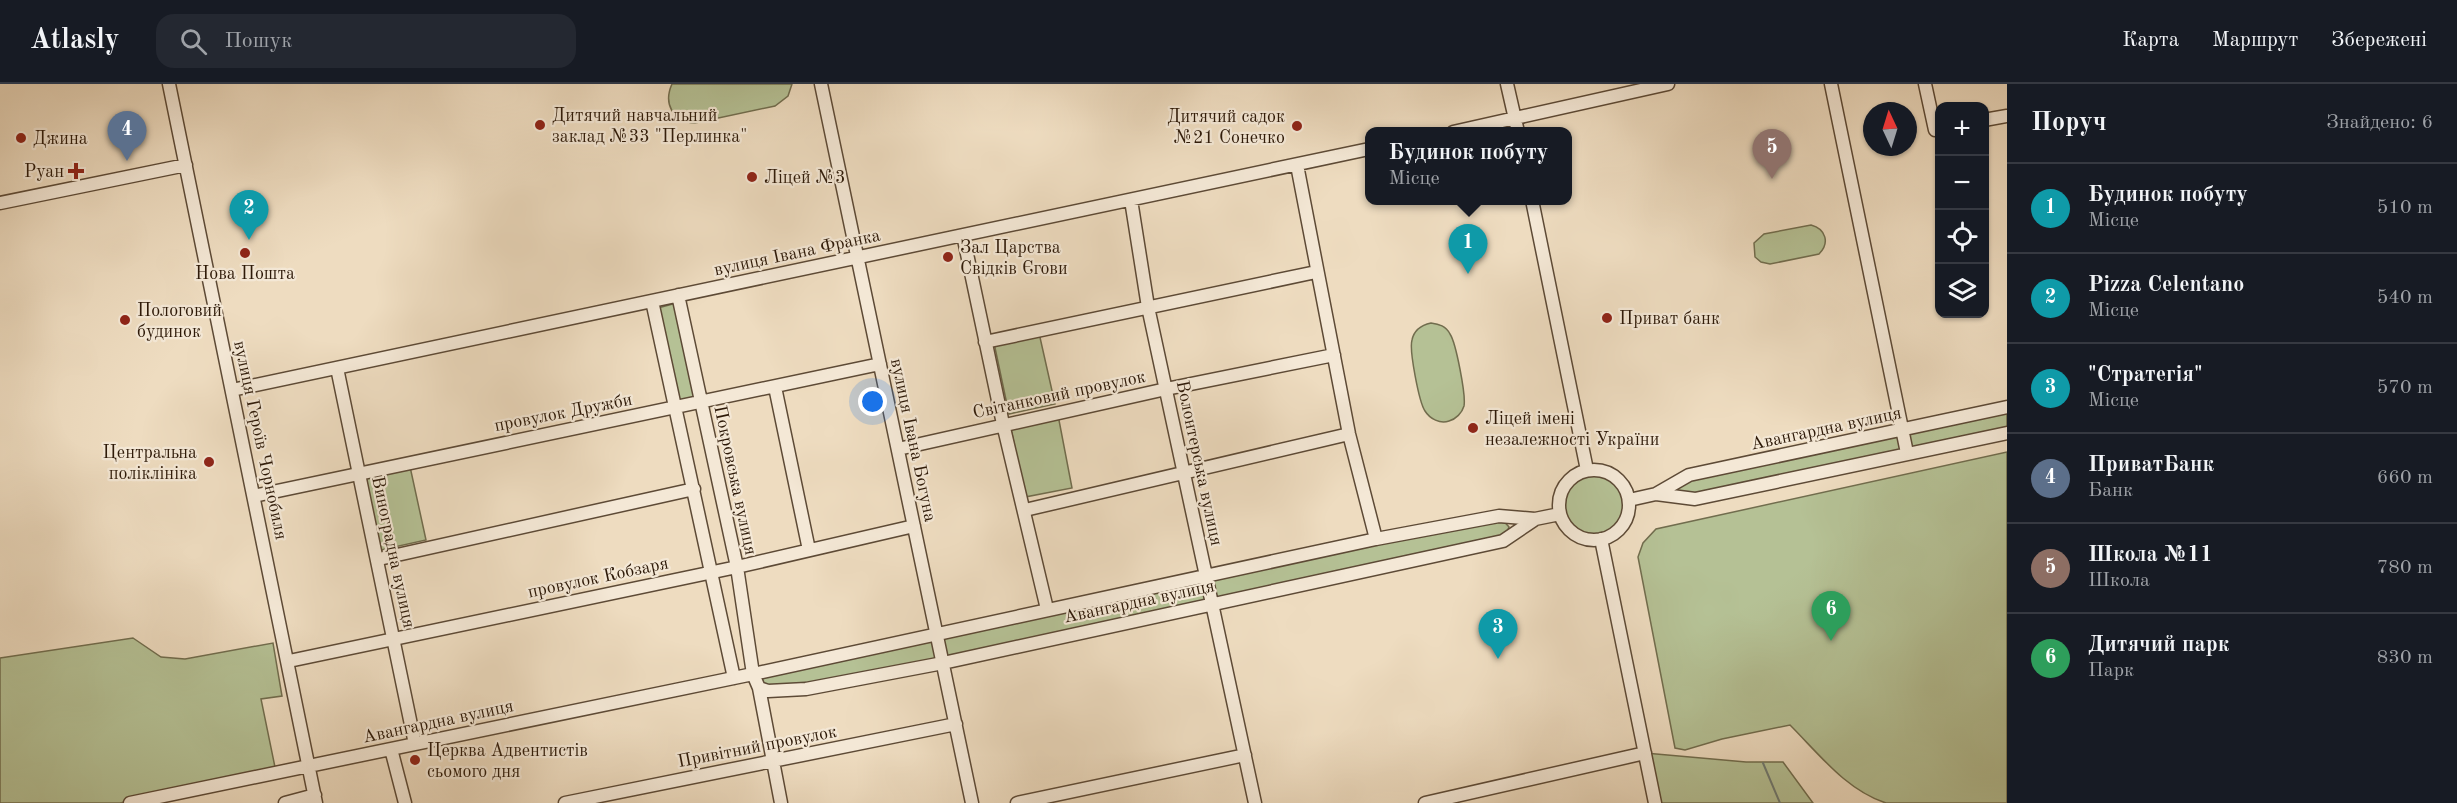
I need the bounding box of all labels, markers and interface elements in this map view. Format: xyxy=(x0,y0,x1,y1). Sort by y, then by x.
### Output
search box xyxy=(156,14,576,68)
icon: search xyxy=(177,25,210,58)
text: Atlasly xyxy=(30,27,120,55)
text: Пошук xyxy=(225,30,292,52)
text: Карта xyxy=(2122,30,2179,51)
text: Маршрут xyxy=(2212,30,2298,51)
text: Збережені xyxy=(2331,30,2427,51)
north arrow xyxy=(1863,102,1917,156)
map controls xyxy=(1935,102,1989,318)
button: + xyxy=(1935,102,1989,156)
place label: Дитячий навчальний заклад №33 "Перлинка" xyxy=(552,107,747,146)
place label: Дитячий садок №21 Сонечко xyxy=(1167,108,1285,147)
text: Поруч xyxy=(2031,110,2107,136)
pin: 4 xyxy=(108,112,146,161)
text: Знайдено: 6 xyxy=(2326,113,2433,133)
marker: Дитячий навчальний заклад №33 "Перлинка" xyxy=(533,118,547,132)
marker: Дитячий садок №21 Сонечко xyxy=(1290,119,1304,133)
popup xyxy=(1365,127,1572,205)
place label: Джина xyxy=(33,130,88,148)
pin: 5 xyxy=(1752,130,1792,179)
marker: Джина xyxy=(14,131,28,145)
text: Будинок побуту xyxy=(1389,142,1548,164)
button: − xyxy=(1935,156,1989,210)
place label: Руан xyxy=(24,163,64,181)
marker: Руан xyxy=(69,164,83,178)
place label: Ліцей №3 xyxy=(764,169,845,187)
text: Місце xyxy=(1389,169,1440,189)
marker: Ліцей №3 xyxy=(745,170,759,184)
text: Будинок побуту xyxy=(2088,184,2248,206)
pin: 2 xyxy=(230,190,268,240)
text: 1 xyxy=(2045,198,2056,218)
text: 510 m xyxy=(2377,198,2433,218)
button: locate xyxy=(1935,210,1989,264)
text: Місце xyxy=(2088,211,2139,231)
pin: 1 xyxy=(1448,224,1488,274)
street label: вулиця Івана Франка xyxy=(712,227,882,279)
place label: Зал Царства Свідків Єгови xyxy=(960,239,1068,278)
marker: Нова Пошта xyxy=(238,246,252,260)
marker: Зал Царства Свідків Єгови xyxy=(941,250,955,264)
button: layers xyxy=(1935,264,1989,318)
place label: Нова Пошта xyxy=(195,265,295,283)
text: Pizza Celentano xyxy=(2088,274,2244,296)
text: 2 xyxy=(2045,288,2056,308)
text: 540 m xyxy=(2377,288,2433,308)
text: Місце xyxy=(2088,301,2139,321)
place label: Пологовий будинок xyxy=(137,302,222,341)
place label: Приват банк xyxy=(1619,310,1720,328)
marker: Приват банк xyxy=(1600,311,1614,325)
marker: Пологовий будинок xyxy=(118,313,132,327)
street label: вулиця Героїв Чорнобиля xyxy=(230,339,290,541)
street label: вулиця Івана Богуна xyxy=(887,357,939,524)
text: "Стратегія" xyxy=(2088,364,2203,386)
street label: Світанковий провулок xyxy=(971,368,1147,422)
text: 3 xyxy=(2045,378,2056,398)
text: 570 m xyxy=(2377,378,2433,398)
street label: Волонтерська вулиця xyxy=(1173,379,1225,548)
your location xyxy=(858,387,887,416)
street label: провулок Дружби xyxy=(493,391,634,435)
text: Місце xyxy=(2088,391,2139,411)
street label: Покровська вулиця xyxy=(710,404,760,557)
street label: Авангардна вулиця xyxy=(1749,404,1903,454)
place label: Ліцей імені незалежності України xyxy=(1485,410,1659,449)
marker: Ліцей імені незалежності України xyxy=(1466,421,1480,435)
place label: Центральна поліклініка xyxy=(102,444,197,483)
text: ПриватБанк xyxy=(2088,454,2214,476)
marker: Центральна поліклініка xyxy=(202,455,216,469)
text: 4 xyxy=(2045,468,2056,488)
text: 660 m xyxy=(2377,468,2433,488)
street label: Виноградна вулиця xyxy=(368,475,418,630)
text: Банк xyxy=(2088,481,2133,501)
text: Школа №11 xyxy=(2088,544,2213,566)
street label: провулок Кобзаря xyxy=(526,554,670,602)
text: 5 xyxy=(2045,558,2056,578)
text: 780 m xyxy=(2377,558,2433,578)
text: Школа xyxy=(2088,571,2150,591)
street label: Авангардна вулиця xyxy=(1062,577,1216,627)
pin: 6 xyxy=(1812,592,1850,641)
pin: 3 xyxy=(1478,610,1518,659)
text: Дитячий парк xyxy=(2088,634,2229,656)
text: 6 xyxy=(2045,648,2056,668)
text: 830 m xyxy=(2377,648,2433,668)
text: Парк xyxy=(2088,661,2134,681)
street label: Авангардна вулиця xyxy=(361,697,515,747)
street label: Привітний провулок xyxy=(676,723,838,771)
place label: Церква Адвентистів сьомого дня xyxy=(427,742,588,781)
marker: Церква Адвентистів сьомого дня xyxy=(408,753,422,767)

